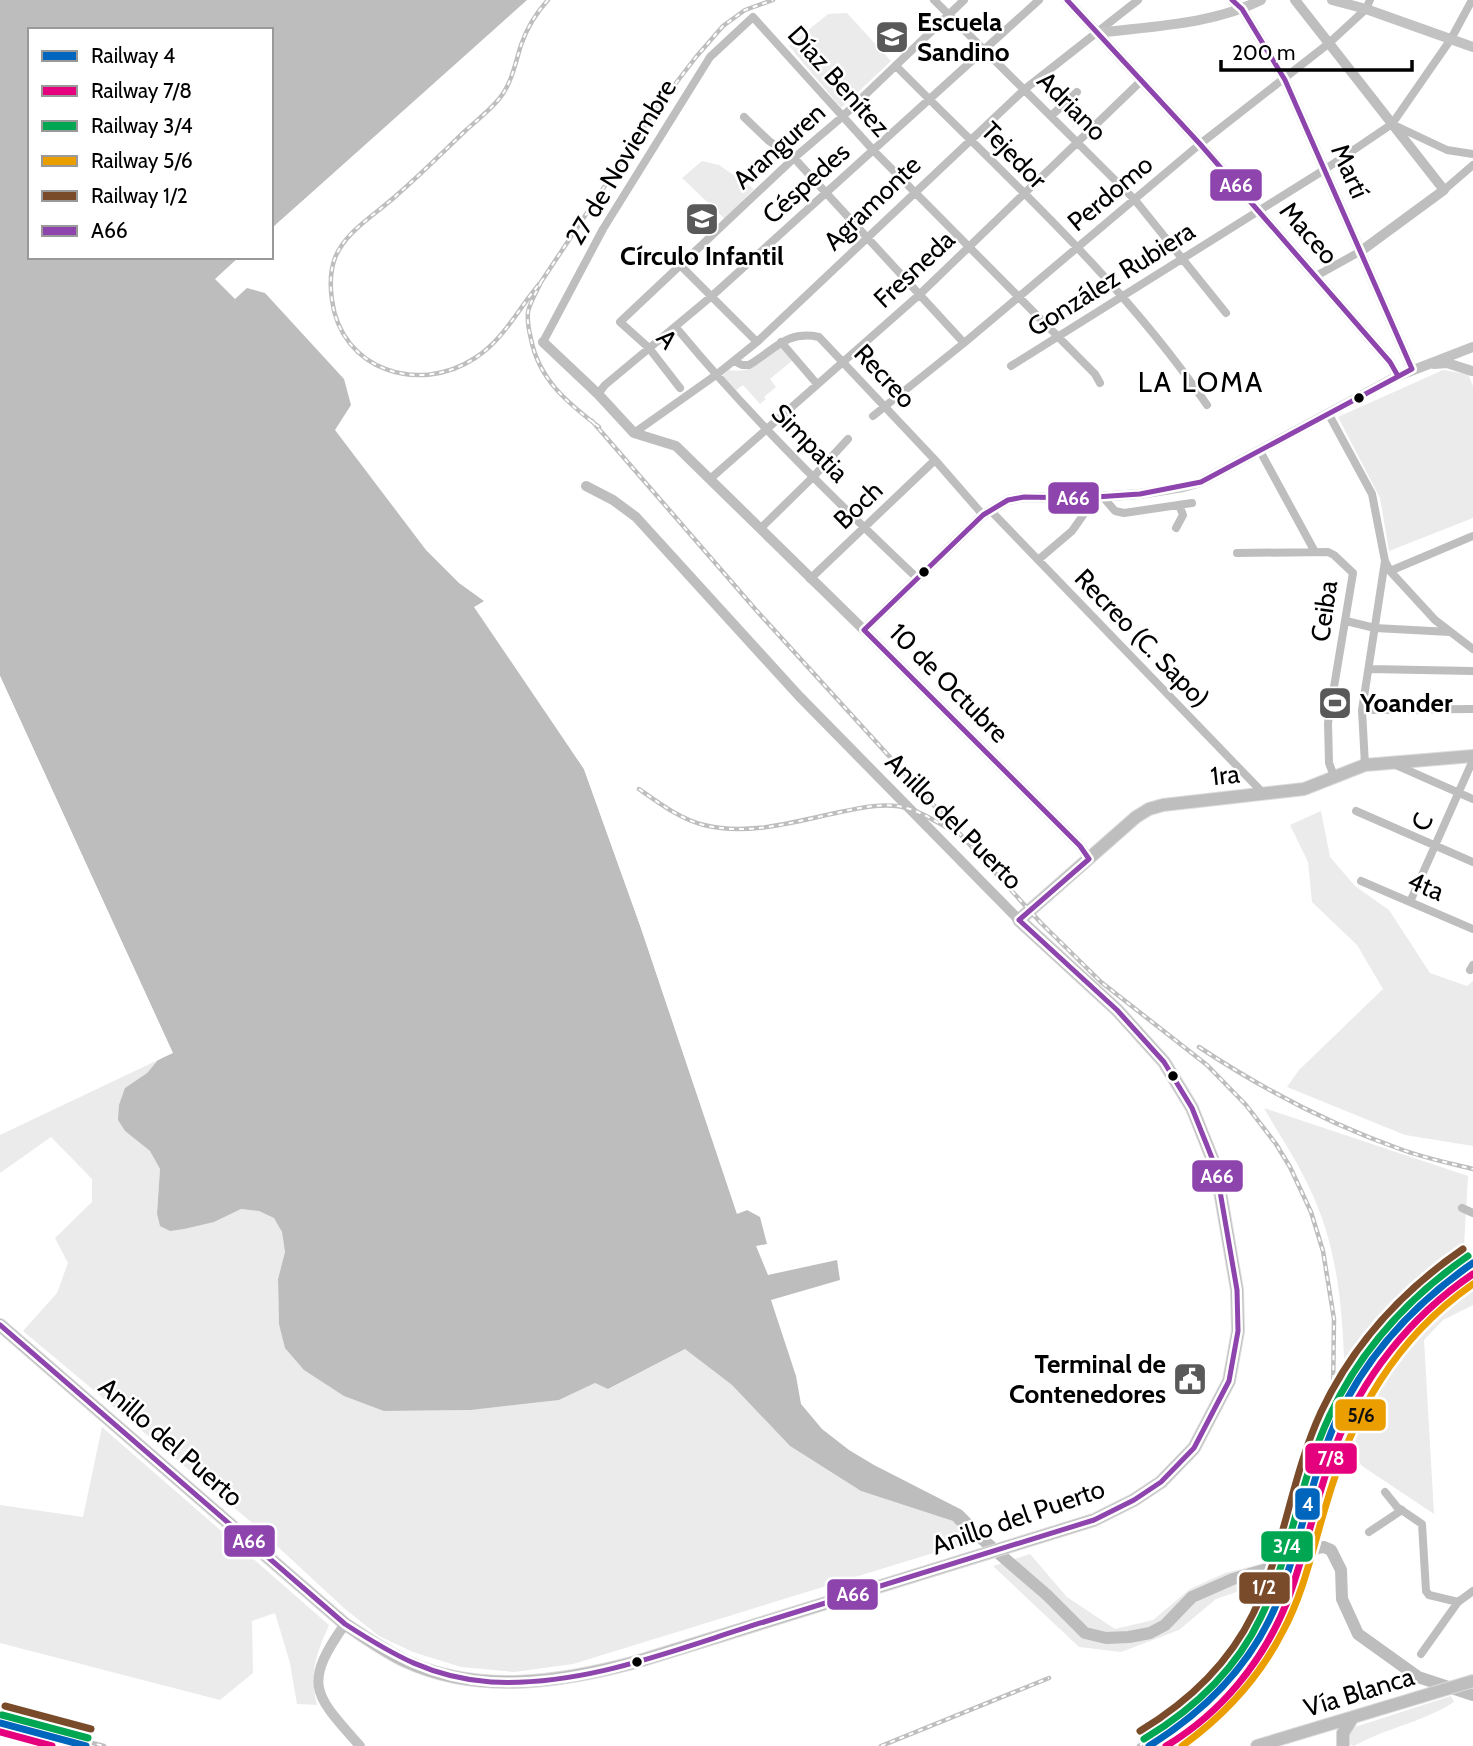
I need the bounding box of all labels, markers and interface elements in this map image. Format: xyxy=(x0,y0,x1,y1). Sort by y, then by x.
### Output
place label: Escuela Sandino xyxy=(917,6,1010,68)
school or university icon: Escuela Sandino xyxy=(873,18,911,56)
street label: Díaz Benítez xyxy=(781,19,897,143)
legend xyxy=(28,28,273,259)
scale bar xyxy=(1221,28,1412,72)
text: 200 m xyxy=(1232,40,1295,65)
text: Railway 4 xyxy=(91,43,175,68)
street label: Adriano xyxy=(1031,65,1113,147)
street label: 27 de Noviembre xyxy=(559,73,683,251)
text: Railway 7/8 xyxy=(91,78,192,103)
street label: Aranguren xyxy=(726,96,832,196)
text: Railway 3/4 xyxy=(91,113,193,138)
street label: Tejedor xyxy=(974,115,1054,196)
street label: Céspedes xyxy=(756,135,856,230)
street label: Martí xyxy=(1324,139,1376,203)
text: Railway 5/6 xyxy=(91,148,193,173)
street label: Perdomo xyxy=(1061,148,1159,238)
street label: Agramonte xyxy=(817,149,927,257)
line badge: A66 xyxy=(1209,168,1263,202)
text: A66 xyxy=(1219,174,1253,197)
text: Railway 1/2 xyxy=(91,183,188,208)
street label: Maceo xyxy=(1273,195,1345,271)
school or university icon: Círculo Infantil xyxy=(683,200,721,238)
street label: González Rubiera xyxy=(1021,215,1201,343)
text: A66 xyxy=(91,218,128,243)
street label: Fresneda xyxy=(867,223,962,315)
place label: Círculo Infantil xyxy=(620,240,784,272)
street label: A xyxy=(650,322,684,356)
street label: Recreo xyxy=(847,337,923,415)
district label: LA LOMA xyxy=(1138,365,1264,399)
unlabelled marker xyxy=(1352,391,1366,405)
street label: Simpatia xyxy=(765,397,855,489)
street label: Boch xyxy=(827,474,889,536)
line badge: A66 xyxy=(1047,481,1100,515)
text: A66 xyxy=(1056,487,1090,510)
street label: Recreo (C. Sapo) xyxy=(1068,562,1216,714)
unlabelled marker xyxy=(917,565,931,579)
street label: Ceiba xyxy=(1304,578,1344,644)
street label: 10 de Octubre xyxy=(883,617,1015,749)
sports icon: Yoander xyxy=(1316,684,1354,722)
place label: Yoander xyxy=(1359,687,1453,719)
street label: Anillo del Puerto xyxy=(879,746,1029,896)
street label: 1ra xyxy=(1209,758,1242,792)
street label: C xyxy=(1404,808,1440,836)
street label: 4ta xyxy=(1403,864,1449,908)
unlabelled marker xyxy=(1166,1069,1180,1083)
line badge: A66 xyxy=(1191,1159,1244,1193)
text: A66 xyxy=(1200,1165,1234,1188)
place label: Terminal de Contenedores xyxy=(1009,1348,1166,1410)
public building icon: Terminal de Contenedores xyxy=(1171,1360,1209,1398)
street label: Anillo del Puerto xyxy=(92,1371,250,1513)
line badge: 5/6 xyxy=(1334,1398,1387,1432)
text: 5/6 xyxy=(1347,1404,1375,1427)
line badge: 7/8 xyxy=(1304,1442,1358,1475)
text: 7/8 xyxy=(1318,1447,1344,1470)
street label: Anillo del Puerto xyxy=(927,1472,1109,1562)
line badge: 4 xyxy=(1294,1487,1321,1521)
text: 4 xyxy=(1302,1493,1314,1516)
line badge: A66 xyxy=(223,1524,276,1558)
text: A66 xyxy=(232,1530,266,1553)
line badge: 3/4 xyxy=(1260,1530,1314,1563)
text: 3/4 xyxy=(1273,1535,1301,1558)
line badge: 1/2 xyxy=(1238,1571,1291,1605)
text: 1/2 xyxy=(1252,1576,1276,1599)
line badge: A66 xyxy=(826,1578,879,1611)
text: A66 xyxy=(836,1583,870,1606)
unlabelled marker xyxy=(630,1655,644,1669)
street label: Vía Blanca xyxy=(1300,1660,1419,1724)

